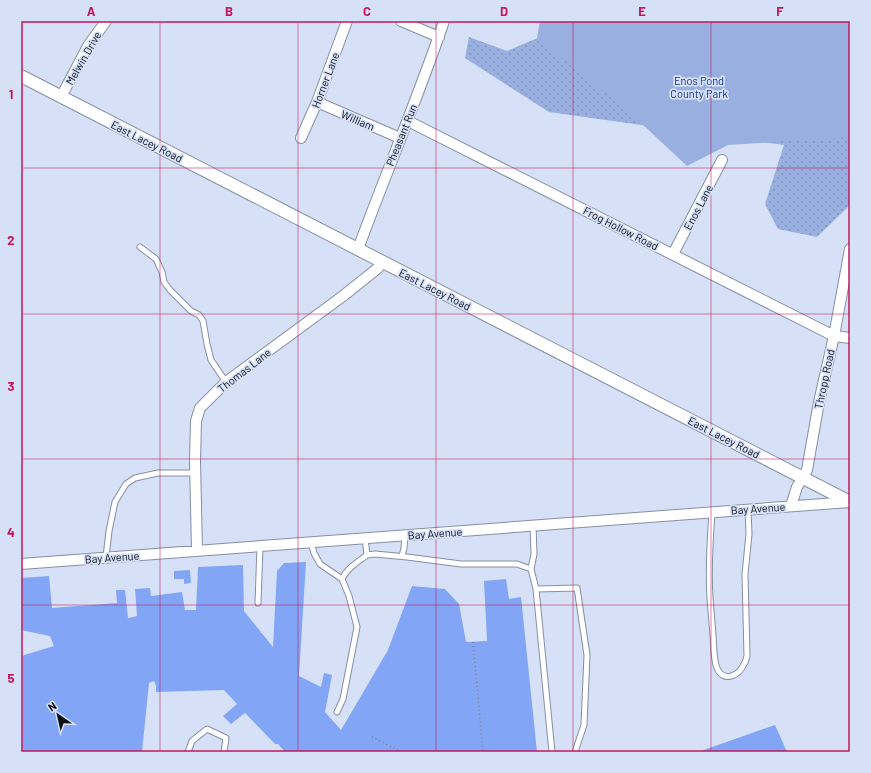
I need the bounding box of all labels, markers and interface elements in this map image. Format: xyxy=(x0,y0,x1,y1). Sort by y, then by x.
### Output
text: A xyxy=(87,3,96,19)
text: B xyxy=(225,3,233,19)
text: C xyxy=(363,3,371,19)
text: D xyxy=(500,3,508,19)
text: E xyxy=(638,3,646,19)
text: F xyxy=(776,3,784,19)
street label: Melwin Drive xyxy=(62,29,104,87)
street label: Horner Lane xyxy=(308,50,342,110)
park label: Enos Pond County Park xyxy=(670,74,728,100)
text: 1 xyxy=(9,86,13,102)
street label: Pheasant Run xyxy=(383,102,419,168)
street label: William xyxy=(339,107,377,133)
street label: East Lacey Road xyxy=(109,117,185,165)
street label: Enos Lane xyxy=(681,182,715,232)
street label: Frog Hollow Road xyxy=(581,203,661,253)
text: 2 xyxy=(7,232,15,248)
street label: East Lacey Road xyxy=(397,265,473,313)
street label: Thomas Lane xyxy=(215,345,273,395)
street label: Thropp Road xyxy=(811,348,837,410)
text: 3 xyxy=(7,378,15,394)
street label: East Lacey Road xyxy=(686,413,762,461)
street label: Bay Avenue xyxy=(730,500,786,516)
text: 4 xyxy=(7,524,15,540)
street label: Bay Avenue xyxy=(407,525,463,541)
street label: Bay Avenue xyxy=(84,549,140,565)
text: 5 xyxy=(7,670,15,686)
north arrow xyxy=(38,695,78,735)
text: N xyxy=(45,699,59,714)

